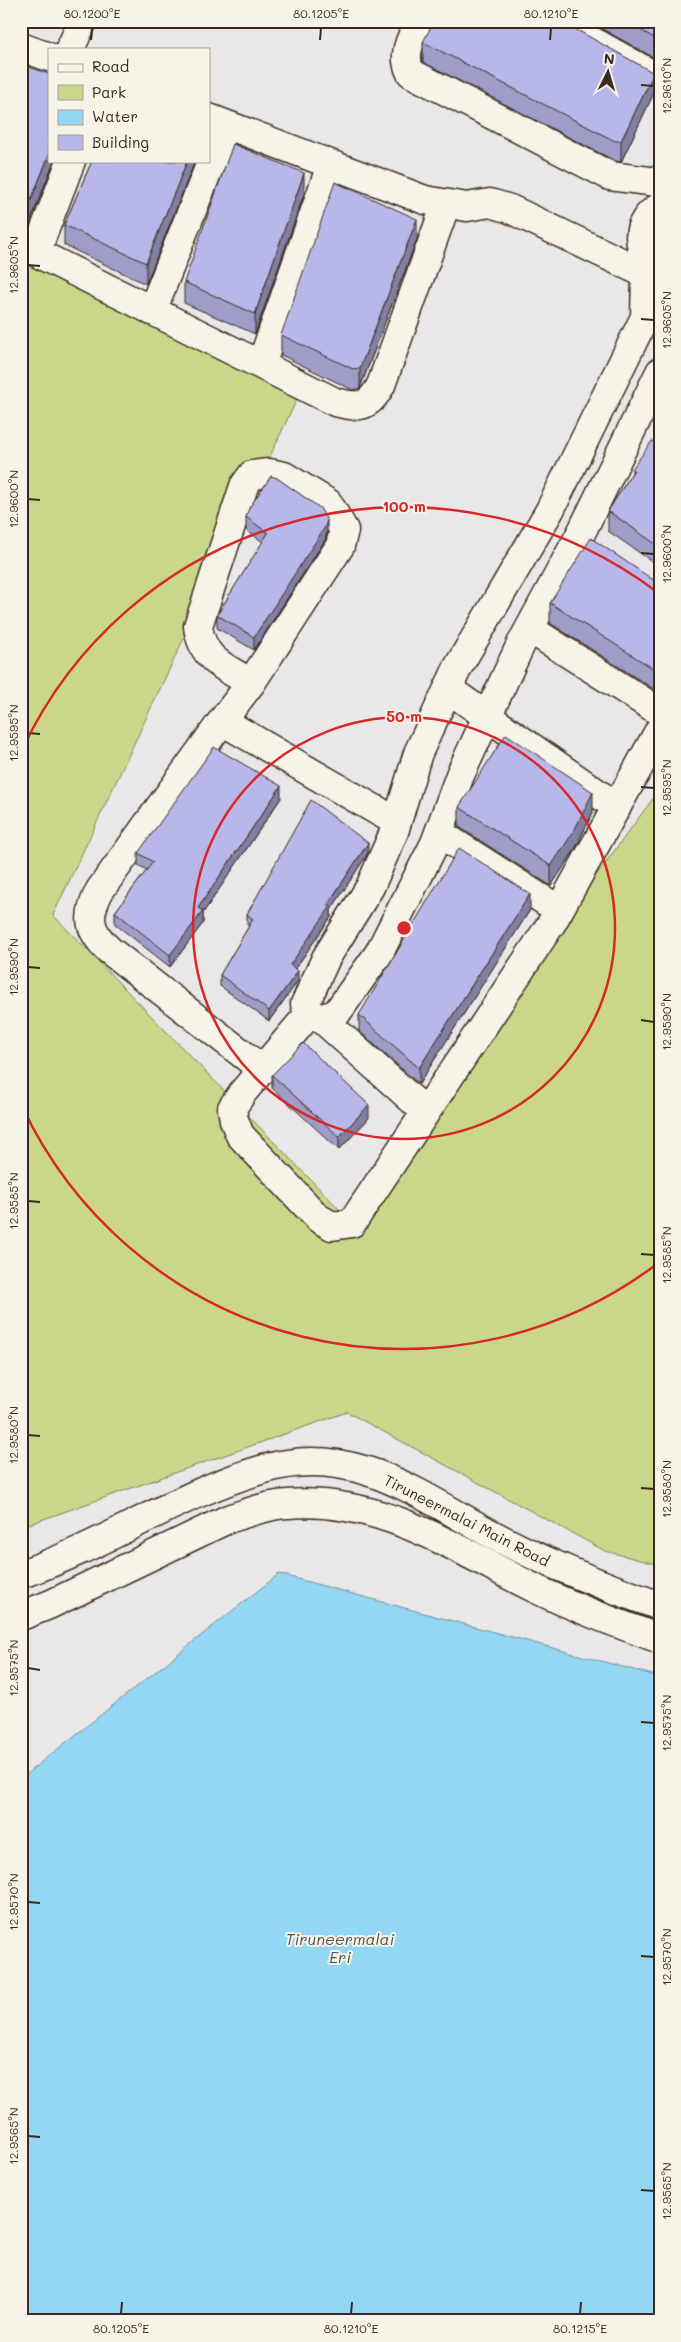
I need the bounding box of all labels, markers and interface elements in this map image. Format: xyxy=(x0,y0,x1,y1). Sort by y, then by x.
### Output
text: 80.1200°E xyxy=(64,5,120,21)
text: 80.1205°E xyxy=(293,5,349,21)
text: 80.1210°E xyxy=(524,5,578,21)
legend xyxy=(48,48,210,162)
north arrow xyxy=(584,48,634,98)
text: N xyxy=(603,49,615,68)
text: Road xyxy=(92,56,129,76)
text: 12.9610°N xyxy=(658,58,674,114)
text: Park xyxy=(92,82,126,102)
text: Water xyxy=(92,106,138,126)
text: Building xyxy=(92,132,149,152)
text: 12.9605°N xyxy=(5,236,21,294)
text: 12.9605°N xyxy=(658,291,674,349)
text: 12.9600°N xyxy=(5,470,21,528)
text: 100 m xyxy=(382,496,426,516)
text: 12.9600°N xyxy=(658,525,674,583)
text: 12.9595°N xyxy=(5,704,21,762)
text: 50 m xyxy=(386,706,422,726)
text: 12.9595°N xyxy=(658,759,674,817)
centre of rings xyxy=(395,919,413,937)
text: 12.9590°N xyxy=(5,938,21,996)
text: 12.9590°N xyxy=(658,993,674,1051)
text: 12.9585°N xyxy=(5,1172,21,1230)
text: 12.9585°N xyxy=(658,1226,674,1284)
text: 12.9580°N xyxy=(5,1406,21,1464)
text: 12.9580°N xyxy=(658,1460,674,1518)
street label: Tiruneermalai Main Road xyxy=(381,1469,553,1571)
text: 12.9575°N xyxy=(5,1640,21,1696)
text: 12.9575°N xyxy=(658,1695,674,1751)
text: 12.9570°N xyxy=(5,1873,21,1931)
water label: Tiruneermalai Eri xyxy=(286,1928,395,1967)
text: 12.9570°N xyxy=(658,1928,674,1986)
text: 12.9565°N xyxy=(5,2107,21,2165)
text: 12.9565°N xyxy=(658,2162,674,2220)
text: 80.1205°E xyxy=(93,2320,149,2336)
text: 80.1210°E xyxy=(324,2320,378,2336)
text: 80.1215°E xyxy=(553,2320,607,2336)

